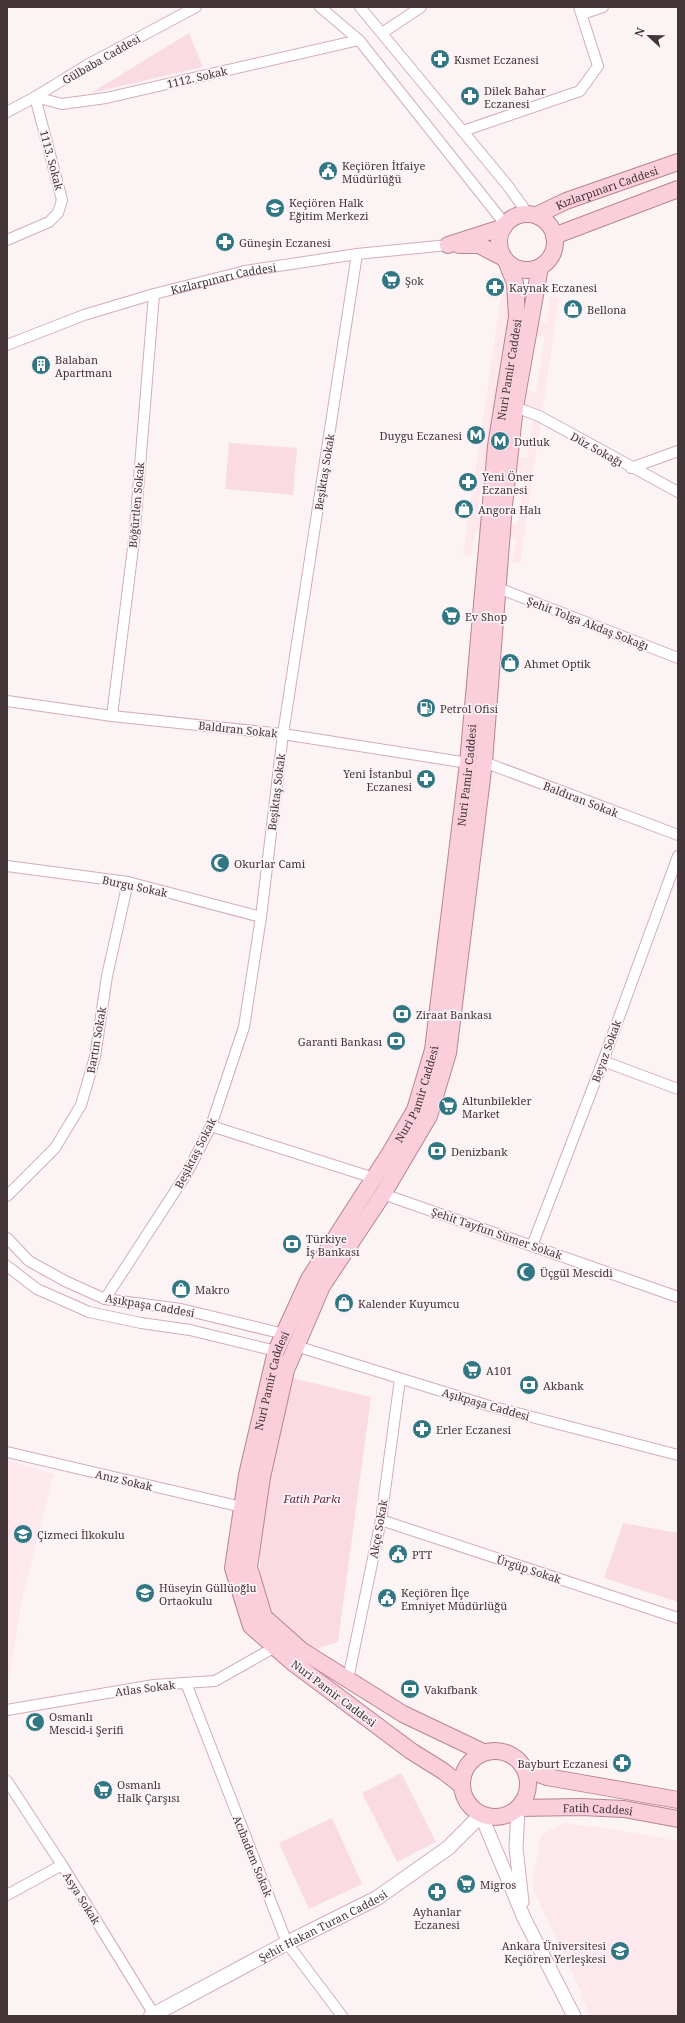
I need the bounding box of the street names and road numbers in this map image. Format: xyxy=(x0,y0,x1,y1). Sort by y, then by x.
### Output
street label: Gülbaba Caddesi xyxy=(59,30,143,87)
street label: 1112. Sokak xyxy=(165,63,229,91)
street label: 1113. Sokak xyxy=(37,128,67,192)
street label: Kızlarpınarı Caddesi xyxy=(553,162,660,213)
street label: Kızlarpınarı Caddesi xyxy=(169,259,278,297)
street label: Nuri Pamir Caddesi xyxy=(493,317,524,421)
street label: Düz Sokağı xyxy=(568,428,626,470)
street label: Beşiktaş Sokak xyxy=(311,432,338,511)
street label: Böğürtlen Sokak xyxy=(125,461,147,549)
street label: Şehit Tolga Akdaş Sokağı xyxy=(525,593,651,653)
street label: Baldıran Sokak xyxy=(198,717,279,741)
street label: Nuri Pamir Caddesi xyxy=(453,723,479,827)
street label: Beşiktaş Sokak xyxy=(264,752,288,831)
street label: Baldıran Sokak xyxy=(541,778,621,820)
street label: Burgu Sokak xyxy=(101,872,170,900)
street label: Bartın Sokak xyxy=(83,1005,109,1074)
street label: Beyaz Sokak xyxy=(588,1017,624,1084)
street label: Nuri Pamir Caddesi xyxy=(390,1044,441,1145)
street label: Beşiktaş Sokak xyxy=(171,1115,219,1191)
street label: Şehit Tayfun Sümer Sokak xyxy=(430,1204,565,1263)
street label: Aşıkpaşa Caddesi xyxy=(104,1290,196,1320)
street label: Nuri Pamir Caddesi xyxy=(250,1328,292,1432)
street label: Aşıkpaşa Caddesi xyxy=(440,1384,532,1424)
street label: Anız Sokak xyxy=(94,1466,155,1494)
street label: Akçe Sokak xyxy=(365,1498,391,1560)
street label: Ürgüp Sokak xyxy=(495,1552,564,1587)
street label: Nuri Pamir Caddesi xyxy=(289,1656,380,1730)
street label: Atlas Sokak xyxy=(114,1677,176,1699)
street label: Fatih Caddesi xyxy=(563,1799,635,1818)
street label: Acıbadem Sokak xyxy=(230,1813,276,1900)
street label: Asya Sokak xyxy=(60,1869,104,1928)
street label: Şehit Hakan Turan Caddesi xyxy=(256,1886,390,1965)

